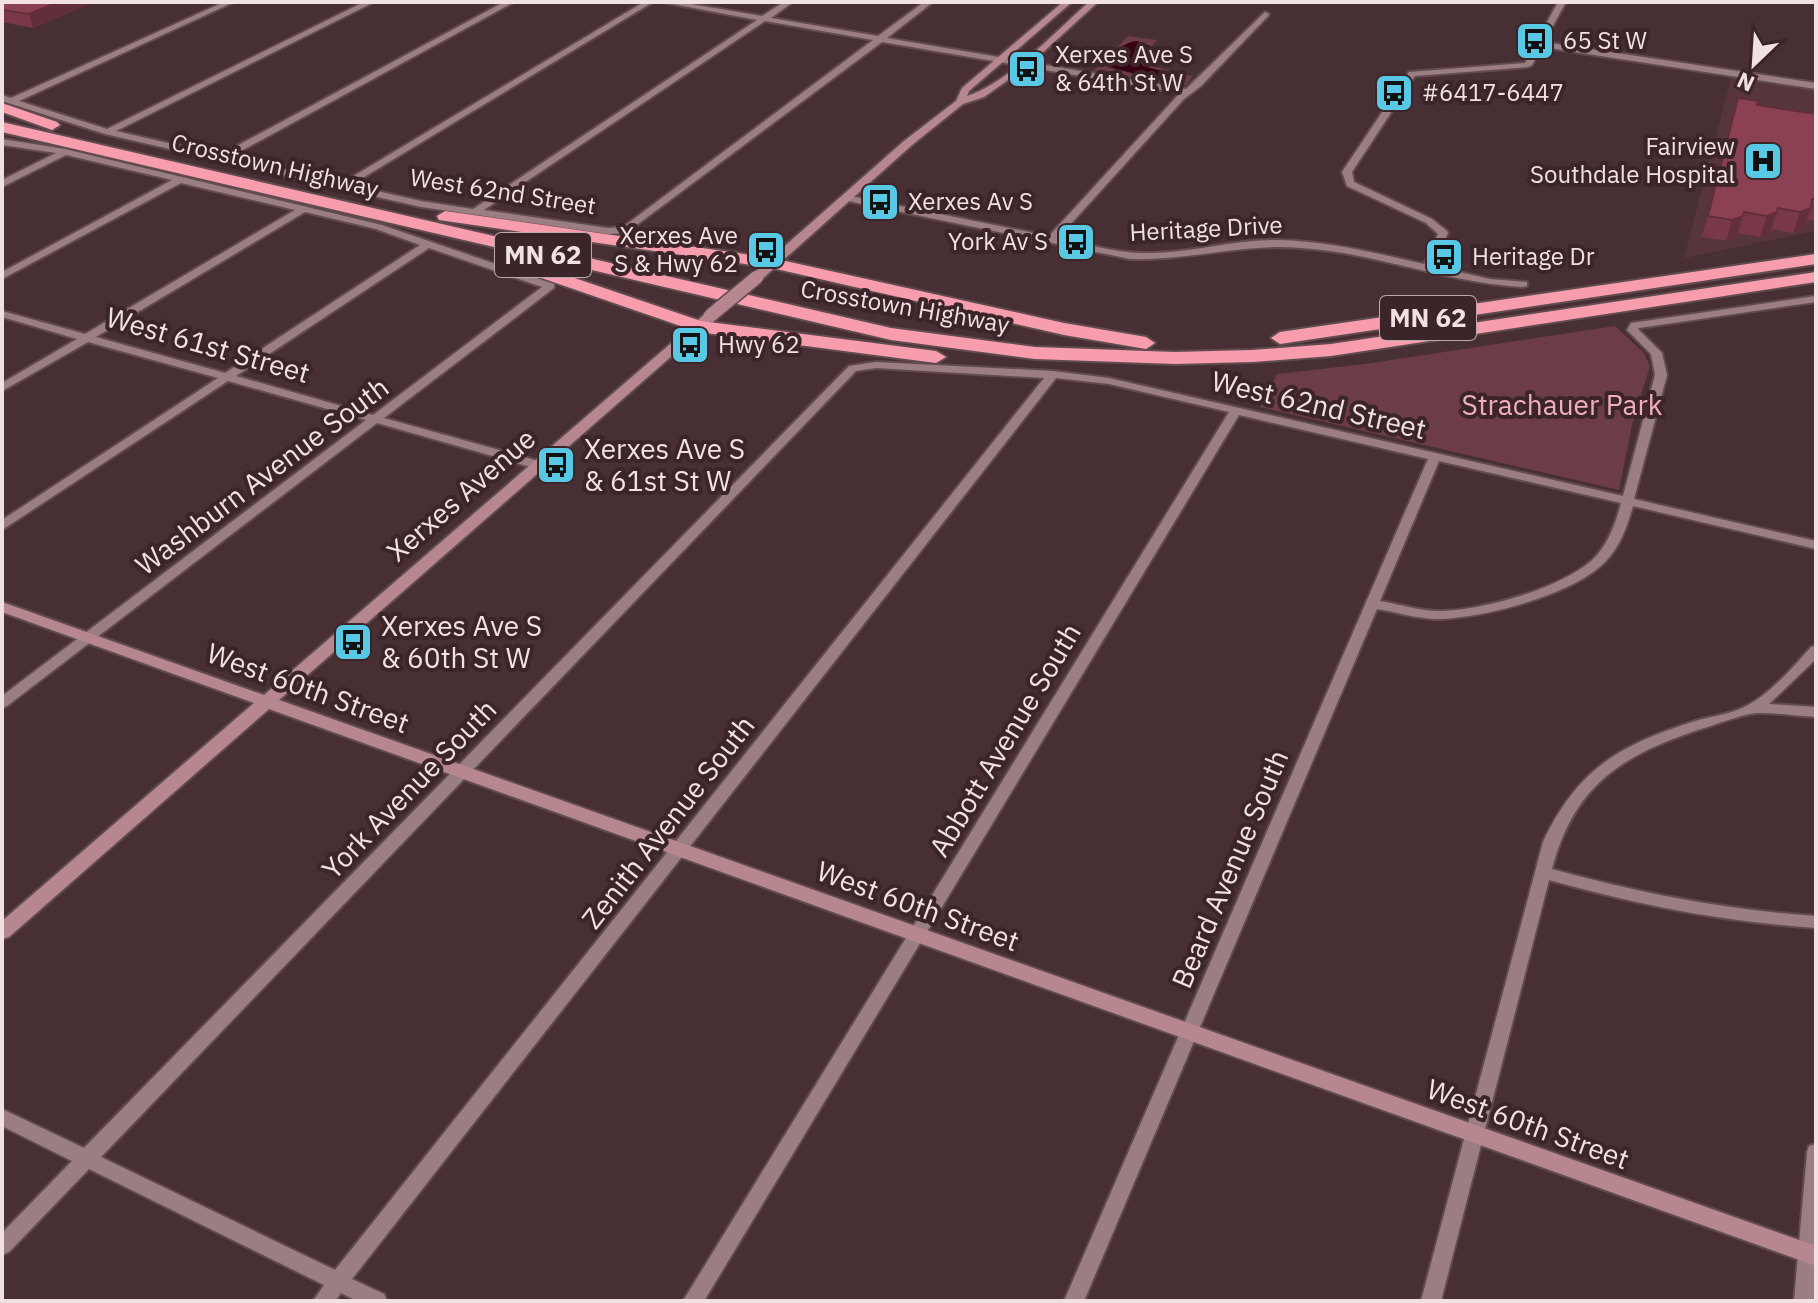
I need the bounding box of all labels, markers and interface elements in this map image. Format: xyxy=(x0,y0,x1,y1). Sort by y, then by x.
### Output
bus stop icon: 65 St W xyxy=(1514,20,1556,62)
place label: 65 St W xyxy=(1563,24,1647,56)
north arrow xyxy=(1714,24,1794,104)
place label: Xerxes Ave S & 64th St W xyxy=(1055,38,1193,98)
bus stop icon: Xerxes Ave S & 64th St W xyxy=(1006,48,1048,90)
text: N xyxy=(1732,66,1759,99)
bus stop icon: #6417-6447 xyxy=(1373,72,1415,114)
place label: #6417-6447 xyxy=(1422,76,1564,108)
street label: Crosstown Highway xyxy=(169,126,382,204)
place label: Fairview Southdale Hospital xyxy=(1530,130,1735,190)
hospital icon: Fairview Southdale Hospital xyxy=(1742,140,1784,182)
street label: West 62nd Street xyxy=(408,161,598,221)
bus stop icon: Xerxes Av S xyxy=(859,181,901,223)
place label: Xerxes Av S xyxy=(908,185,1033,217)
street label: Heritage Drive xyxy=(1129,208,1283,248)
place label: Xerxes Ave S & Hwy 62 xyxy=(614,219,738,279)
bus stop icon: York Av S xyxy=(1055,221,1097,263)
place label: York Av S xyxy=(948,225,1048,257)
bus stop icon: Xerxes Ave S & Hwy 62 xyxy=(745,229,787,271)
road number: MN 62 xyxy=(495,233,591,277)
bus stop icon: Heritage Dr xyxy=(1423,236,1465,278)
place label: Heritage Dr xyxy=(1472,240,1595,272)
street label: Crosstown Highway xyxy=(798,272,1012,340)
road number: MN 62 xyxy=(1380,296,1476,340)
street label: West 61st Street xyxy=(102,298,314,391)
bus stop icon: Hwy 62 xyxy=(669,324,711,366)
place label: Hwy 62 xyxy=(718,328,800,360)
street label: West 62nd Street xyxy=(1208,362,1430,447)
street label: Washburn Avenue South xyxy=(128,368,396,583)
park label: Strachauer Park xyxy=(1462,386,1663,423)
street label: Xerxes Avenue xyxy=(379,420,543,569)
place label: Xerxes Ave S & 61st St W xyxy=(584,430,745,499)
bus stop icon: Xerxes Ave S & 61st St W xyxy=(535,444,577,486)
place label: Xerxes Ave S & 60th St W xyxy=(381,607,542,676)
street label: Abbott Avenue South xyxy=(920,616,1089,863)
bus stop icon: Xerxes Ave S & 60th St W xyxy=(332,621,374,663)
street label: West 60th Street xyxy=(202,634,414,741)
street label: York Avenue South xyxy=(313,691,504,886)
street label: Zenith Avenue South xyxy=(573,708,762,936)
street label: Beard Avenue South xyxy=(1163,744,1296,994)
street label: West 60th Street xyxy=(812,852,1024,959)
street label: West 60th Street xyxy=(1422,1070,1634,1177)

